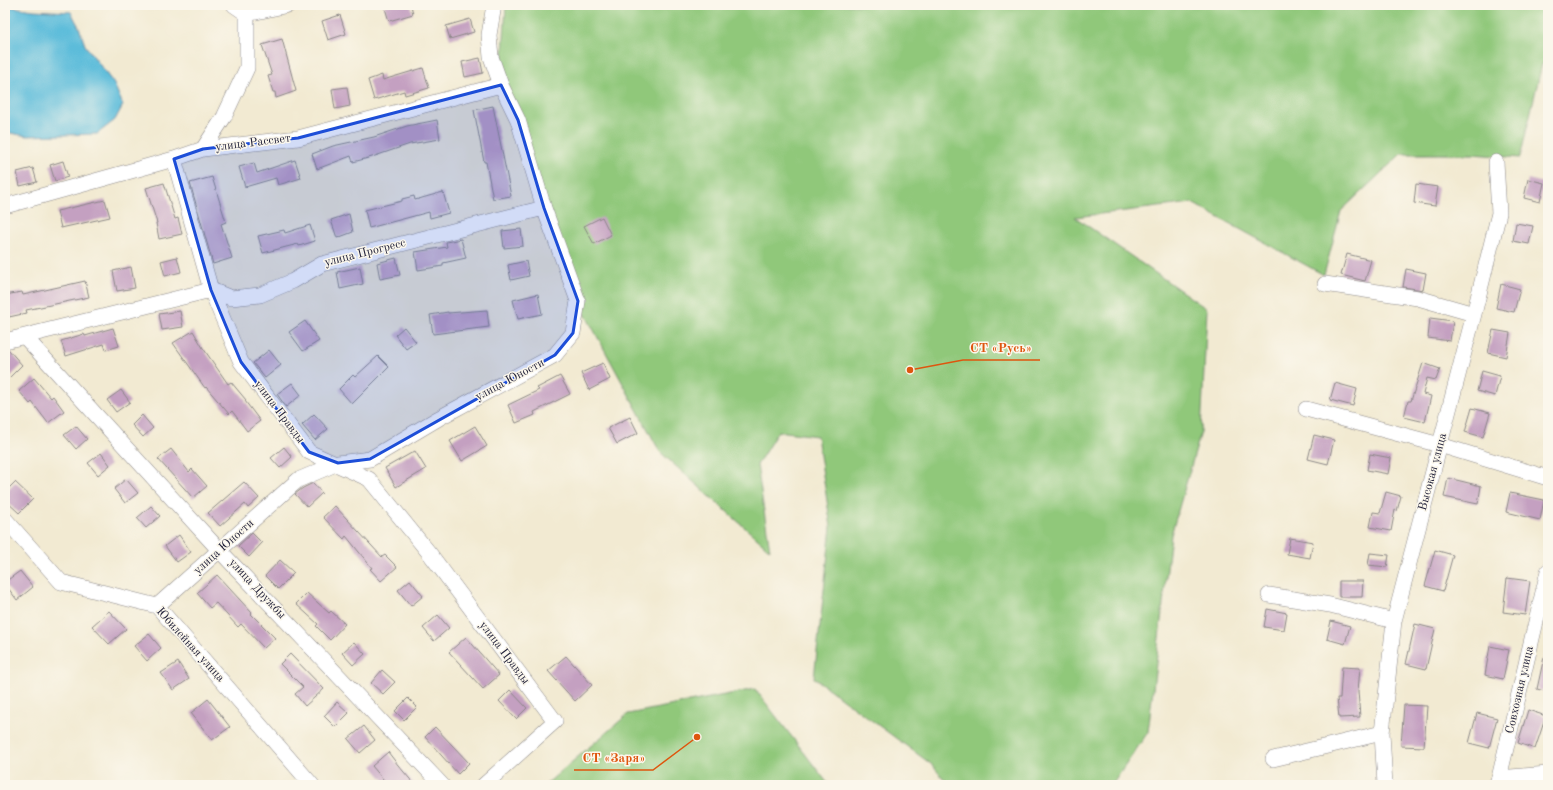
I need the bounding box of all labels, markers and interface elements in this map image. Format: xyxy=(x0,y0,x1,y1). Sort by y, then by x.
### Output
street label: улица Рассвет xyxy=(215,132,292,154)
street label: улица Прогресс xyxy=(323,237,407,269)
callout: СТ «Русь» xyxy=(963,335,1040,360)
text: СТ «Русь» xyxy=(970,342,1032,355)
street label: улица Юности xyxy=(474,357,546,403)
street label: улица Правды xyxy=(252,378,306,446)
street label: Высокая улица xyxy=(1417,432,1449,512)
street label: улица Юности xyxy=(192,517,256,577)
street label: улица Дружбы xyxy=(226,557,288,621)
street label: Юбилейная улица xyxy=(154,606,226,684)
street label: улица Правды xyxy=(477,619,531,687)
street label: Совхозная улица xyxy=(1504,645,1536,735)
callout: СТ «Заря» xyxy=(574,745,653,770)
text: СТ «Заря» xyxy=(583,752,645,765)

